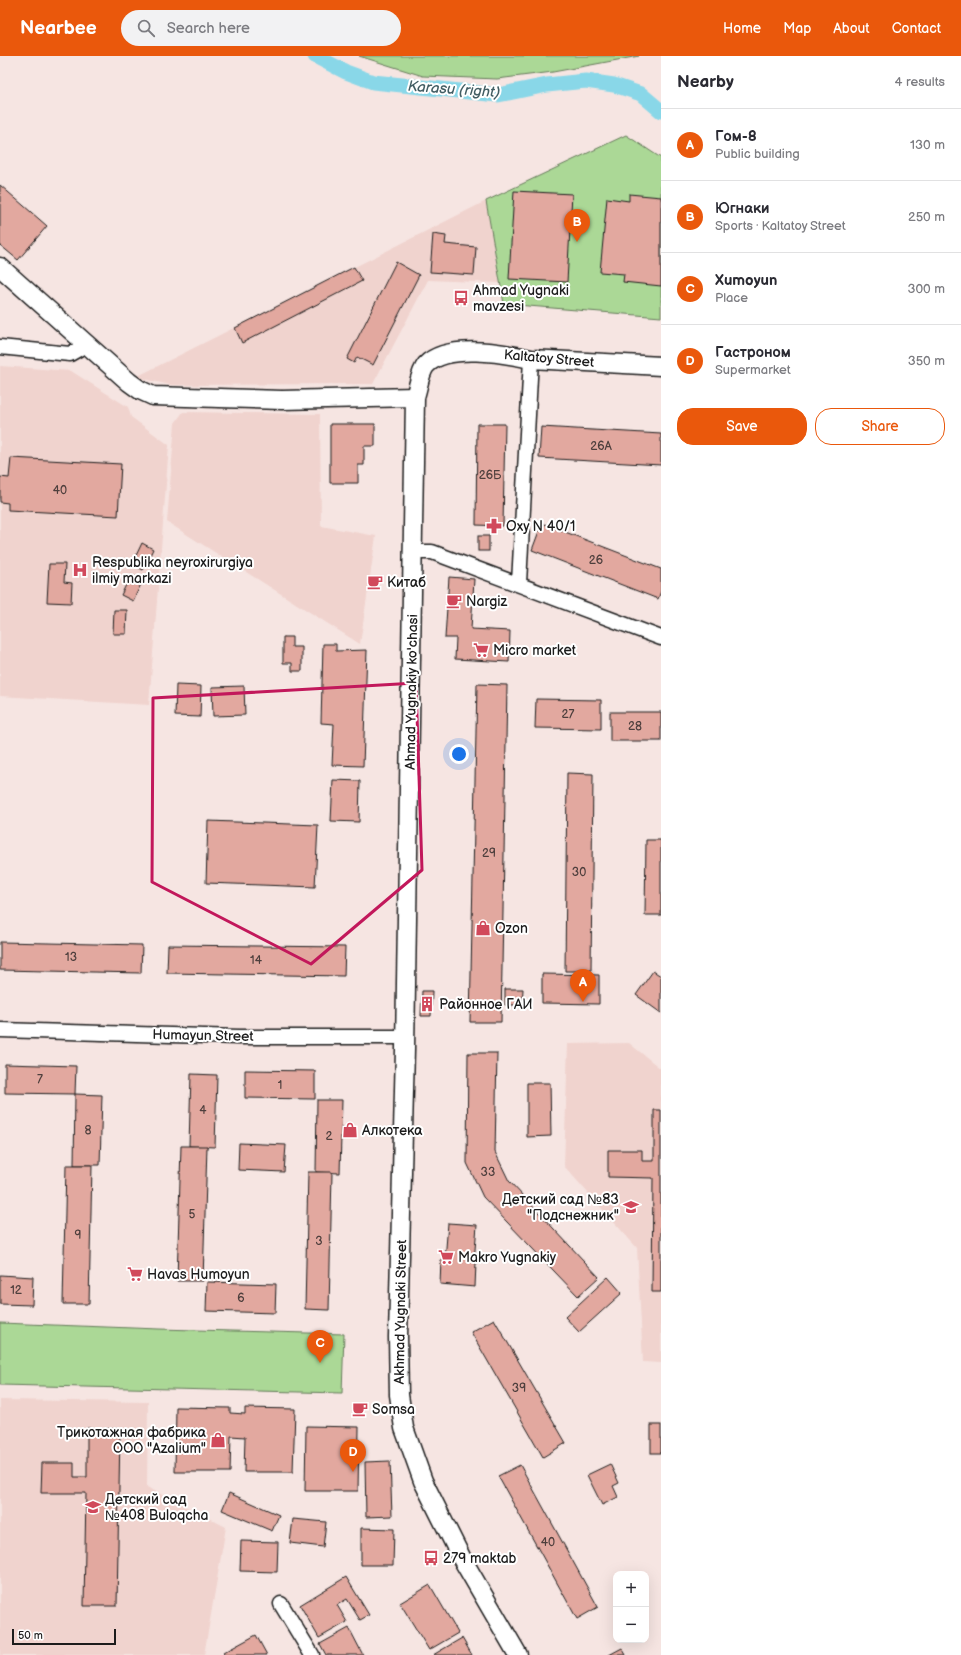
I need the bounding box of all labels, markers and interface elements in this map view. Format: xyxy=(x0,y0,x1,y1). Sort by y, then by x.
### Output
search box xyxy=(121,10,401,46)
text: Nearbee xyxy=(20,17,97,40)
icon: search xyxy=(135,17,157,39)
text: Search here xyxy=(167,19,250,38)
text: Home xyxy=(723,20,761,37)
text: Map xyxy=(783,20,811,37)
text: About xyxy=(833,20,870,37)
text: Contact xyxy=(892,20,941,37)
text: Nearby xyxy=(677,72,734,92)
text: 4 results xyxy=(895,74,945,90)
water label: Karasu (right) xyxy=(407,77,501,102)
text: Гом-8 xyxy=(715,127,757,146)
text: A xyxy=(686,137,694,153)
text: 130 m xyxy=(910,137,945,153)
text: Public building xyxy=(715,146,800,162)
text: Югнаки xyxy=(715,199,770,218)
pin: B xyxy=(564,209,590,242)
text: B xyxy=(685,209,695,225)
text: 250 m xyxy=(908,209,945,225)
text: Sports · Kaltatoy Street xyxy=(715,218,846,234)
text: Xumoyun xyxy=(715,271,777,290)
text: C xyxy=(685,281,695,297)
text: 300 m xyxy=(907,281,945,297)
place label: Ahmad Yugnaki mavzesi xyxy=(473,282,569,315)
bus stop icon: Ahmad Yugnaki mavzesi xyxy=(452,289,470,307)
text: Place xyxy=(715,290,748,306)
text: Гастроном xyxy=(715,343,791,362)
street label: Kaltatoy Street xyxy=(503,346,596,371)
text: D xyxy=(685,353,695,369)
text: 350 m xyxy=(908,353,945,369)
text: Supermarket xyxy=(715,362,791,378)
button: Save xyxy=(677,408,807,445)
button: Share xyxy=(815,408,945,445)
house number: 26A xyxy=(590,439,613,454)
house number: 26Б xyxy=(479,468,502,483)
house number: 40 xyxy=(53,483,67,498)
pharmacy icon: Oxy N 40/1 xyxy=(485,517,503,535)
place label: Oxy N 40/1 xyxy=(506,518,575,535)
house number: 26 xyxy=(589,553,603,568)
place label: Respublika neyroxirurgiya ilmiy markazi xyxy=(92,554,253,587)
hospital icon: Respublika neyroxirurgiya ilmiy markazi xyxy=(71,561,89,579)
cafe icon: Китаб xyxy=(366,573,384,591)
place label: Китаб xyxy=(387,574,426,591)
cafe icon: Nargiz xyxy=(445,592,463,610)
place label: Nargiz xyxy=(466,593,508,610)
street label: Ahmad Yugnakiy ko'chasi xyxy=(402,614,421,770)
supermarket icon: Micro market xyxy=(472,641,490,659)
place label: Micro market xyxy=(493,642,577,659)
house number: 27 xyxy=(562,707,575,722)
house number: 28 xyxy=(628,719,642,734)
your location xyxy=(449,744,469,764)
house number: 29 xyxy=(482,846,496,861)
house number: 30 xyxy=(572,865,586,880)
shop icon: Ozon xyxy=(474,919,492,937)
place label: Ozon xyxy=(495,920,528,937)
house number: 13 xyxy=(65,950,77,965)
house number: 14 xyxy=(250,953,263,968)
pin: A xyxy=(570,969,596,1002)
building icon: Районное ГАИ xyxy=(418,995,436,1013)
place label: Районное ГАИ xyxy=(439,996,533,1013)
street label: Humayun Street xyxy=(152,1026,255,1045)
house number: 7 xyxy=(37,1072,43,1087)
house number: 1 xyxy=(278,1078,282,1093)
house number: 4 xyxy=(199,1103,207,1118)
shop icon: Алкотека xyxy=(341,1121,359,1139)
place label: Алкотека xyxy=(361,1122,423,1139)
house number: 8 xyxy=(85,1123,92,1138)
house number: 2 xyxy=(325,1129,333,1144)
house number: 33 xyxy=(481,1165,495,1180)
place label: Детский сад №83 "Подснежник" xyxy=(502,1191,619,1224)
school or university icon: Детский сад №83 "Подснежник" xyxy=(622,1198,640,1216)
house number: 5 xyxy=(189,1207,196,1222)
house number: 9 xyxy=(75,1228,82,1243)
house number: 3 xyxy=(315,1234,323,1249)
street label: Akhmad Yugnaki Street xyxy=(391,1239,410,1385)
supermarket icon: Makro Yugnakiy xyxy=(437,1248,455,1266)
place label: Makro Yugnakiy xyxy=(458,1249,557,1266)
supermarket icon: Havas Humoyun xyxy=(126,1265,144,1283)
place label: Havas Humoyun xyxy=(147,1266,250,1283)
house number: 12 xyxy=(10,1283,22,1298)
house number: 6 xyxy=(237,1291,245,1306)
pin: C xyxy=(307,1330,333,1363)
house number: 39 xyxy=(512,1381,526,1396)
cafe icon: Somsa xyxy=(351,1400,369,1418)
place label: Somsa xyxy=(372,1401,415,1418)
place label: Трикотажная фабрика ООО "Azalium" xyxy=(57,1424,207,1457)
shop icon: Трикотажная фабрика ООО "Azalium" xyxy=(209,1431,227,1449)
pin: D xyxy=(340,1439,366,1472)
place label: Детский сад №408 Buloqcha xyxy=(105,1491,208,1524)
school or university icon: Детский сад №408 Buloqcha xyxy=(84,1498,102,1516)
house number: 40 xyxy=(541,1535,555,1550)
bus stop icon: 279 maktab xyxy=(422,1549,440,1567)
place label: 279 maktab xyxy=(443,1550,517,1567)
map controls xyxy=(613,1571,649,1643)
button: + xyxy=(613,1571,649,1607)
button: − xyxy=(613,1607,649,1643)
scale bar xyxy=(12,1627,116,1646)
text: 50 m xyxy=(18,1629,43,1642)

